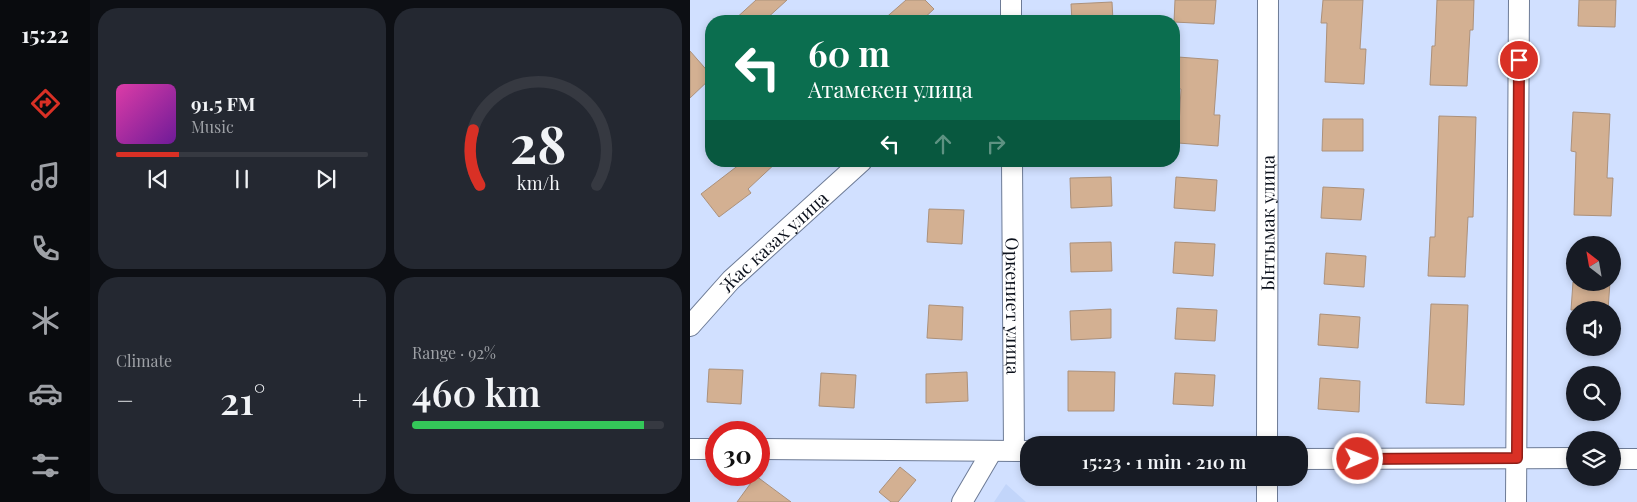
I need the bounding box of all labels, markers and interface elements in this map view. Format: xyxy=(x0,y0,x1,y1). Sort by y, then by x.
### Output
text: 15:22 xyxy=(21,19,69,49)
text: 60 m xyxy=(808,29,890,76)
icon: left xyxy=(725,35,790,100)
pin xyxy=(1498,39,1540,81)
icon: arrive xyxy=(1505,46,1533,74)
text: Атамекен улица xyxy=(808,74,973,104)
icon: directions xyxy=(28,86,63,121)
text: 91.5 FM xyxy=(191,90,255,116)
text: 28 xyxy=(510,108,566,177)
text: Music xyxy=(191,116,234,137)
icon: left xyxy=(876,130,904,158)
icon: ahead xyxy=(929,130,957,158)
icon: right xyxy=(982,130,1010,158)
street label: Ынтымак улица xyxy=(1255,155,1280,291)
icon: music xyxy=(28,159,63,194)
icon: previous xyxy=(144,165,172,193)
icon: pause xyxy=(228,165,256,193)
icon: next xyxy=(312,165,340,193)
text: km/h xyxy=(517,171,560,194)
street label: Жас казах улица xyxy=(714,186,833,297)
icon: phone xyxy=(28,231,63,266)
north arrow xyxy=(1566,236,1621,291)
map controls xyxy=(1566,236,1621,486)
street label: Оркениет улица xyxy=(1001,237,1025,375)
button: sound xyxy=(1566,301,1621,356)
icon: climate xyxy=(28,303,63,338)
text: Range · 92% xyxy=(412,342,496,363)
text: Climate xyxy=(116,350,172,371)
text: 460 km xyxy=(412,366,541,417)
button: search xyxy=(1566,366,1621,421)
text: 21° xyxy=(220,374,266,425)
icon: car xyxy=(28,376,63,411)
text: − xyxy=(116,381,134,418)
text: + xyxy=(352,381,368,418)
speed limit sign: 30 xyxy=(705,421,770,486)
button: layers xyxy=(1566,431,1621,486)
position arrow xyxy=(1331,432,1383,484)
icon: filters xyxy=(28,448,63,483)
text: 15:23 · 1 min · 210 m xyxy=(1082,448,1246,474)

